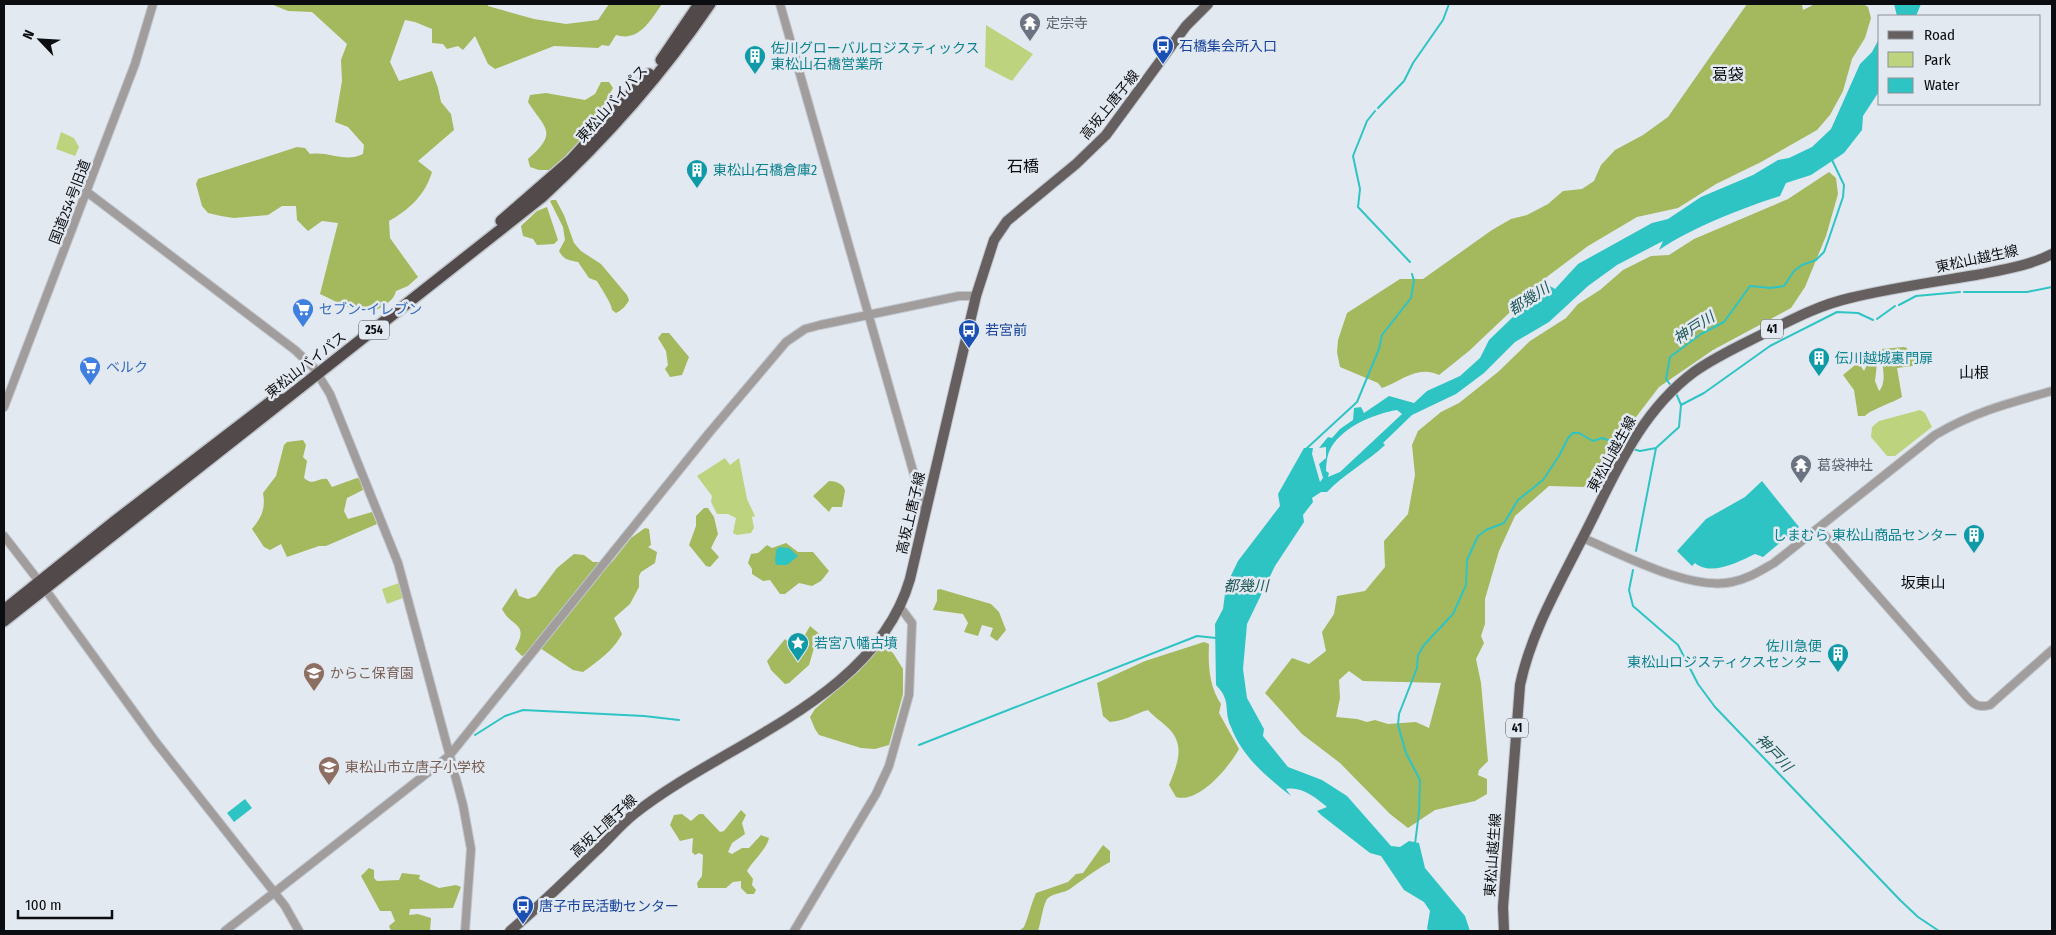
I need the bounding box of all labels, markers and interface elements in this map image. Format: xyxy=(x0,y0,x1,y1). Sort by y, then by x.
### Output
temple icon: 定宗寺 xyxy=(1018,11,1042,42)
north arrow xyxy=(15,15,65,65)
place label: 定宗寺 xyxy=(1046,15,1088,32)
legend xyxy=(1878,15,2041,105)
text: Road xyxy=(1924,26,1955,44)
text: N xyxy=(19,27,38,42)
bus stop icon: 石橋集会所入口 xyxy=(1151,34,1175,65)
place label: 石橋集会所入口 xyxy=(1179,38,1277,55)
place label: 佐川グローバルロジスティックス 東松山石橋営業所 xyxy=(771,40,980,73)
building icon: 佐川グローバルロジスティックス 東松山石橋営業所 xyxy=(743,44,767,75)
text: Park xyxy=(1924,51,1951,69)
street label: 東松山バイパス xyxy=(573,62,651,146)
district label: 葛袋 xyxy=(1712,65,1744,84)
street label: 高坂上唐子線 xyxy=(1077,67,1143,143)
text: Water xyxy=(1924,76,1960,94)
street label: 国道254号旧道 xyxy=(46,157,94,247)
district label: 石橋 xyxy=(1007,157,1039,176)
building icon: 東松山石橋倉庫2 xyxy=(685,158,709,189)
place label: 東松山石橋倉庫2 xyxy=(713,162,817,179)
street label: 東松山越生線 xyxy=(1934,242,2020,276)
water label: 都幾川 xyxy=(1505,278,1554,319)
supermarket icon: セブン-イレブン xyxy=(291,297,315,328)
place label: セブン-イレブン xyxy=(319,301,422,318)
water label: 神戸川 xyxy=(1670,307,1719,348)
bus stop icon: 若宮前 xyxy=(957,318,981,349)
road number: 254 xyxy=(359,320,389,340)
road number: 41 xyxy=(1761,320,1783,338)
place label: 若宮前 xyxy=(985,322,1027,339)
street label: 東松山バイパス xyxy=(262,328,350,402)
building icon: 伝川越城裏門扉 xyxy=(1807,346,1831,377)
place label: 伝川越城裏門扉 xyxy=(1835,350,1933,367)
supermarket icon: ベルク xyxy=(78,355,102,386)
place label: ベルク xyxy=(106,359,148,376)
district label: 山根 xyxy=(1959,364,1989,382)
street label: 東松山越生線 xyxy=(1584,413,1640,495)
temple icon: 葛袋神社 xyxy=(1789,453,1813,484)
place label: 葛袋神社 xyxy=(1817,457,1873,474)
street label: 高坂上唐子線 xyxy=(893,470,929,556)
building icon: しまむら 東松山商品センター xyxy=(1962,523,1986,554)
place label: しまむら 東松山商品センター xyxy=(1773,527,1958,544)
district label: 坂東山 xyxy=(1900,574,1946,592)
water label: 都幾川 xyxy=(1223,577,1270,595)
place icon: 若宮八幡古墳 xyxy=(786,631,810,662)
place label: 若宮八幡古墳 xyxy=(814,635,898,652)
place label: 佐川急便 東松山ロジスティクスセンター xyxy=(1627,638,1822,671)
building icon: 佐川急便 東松山ロジスティクスセンター xyxy=(1826,642,1850,673)
school or university icon: からこ保育園 xyxy=(302,661,326,692)
place label: からこ保育園 xyxy=(330,665,414,682)
road number: 41 xyxy=(1506,718,1528,738)
water label: 神戸川 xyxy=(1752,731,1797,777)
school or university icon: 東松山市立唐子小学校 xyxy=(317,755,341,786)
place label: 東松山市立唐子小学校 xyxy=(345,759,485,776)
street label: 高坂上唐子線 xyxy=(567,791,641,861)
street label: 東松山越生線 xyxy=(1482,813,1504,897)
scale bar xyxy=(18,888,111,920)
bus stop icon: 唐子市民活動センター xyxy=(511,894,535,925)
text: 100 m xyxy=(25,896,62,914)
place label: 唐子市民活動センター xyxy=(539,898,679,915)

